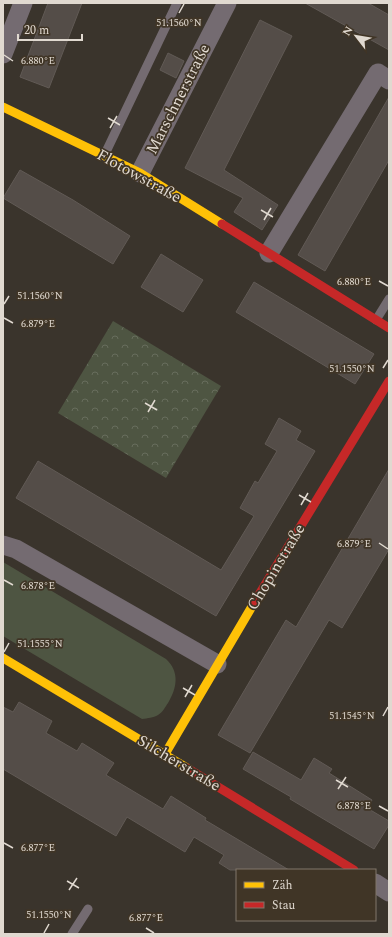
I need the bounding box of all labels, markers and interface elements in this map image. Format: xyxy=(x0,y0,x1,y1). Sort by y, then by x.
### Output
text: 51.1560°N xyxy=(156,15,202,31)
scale bar xyxy=(18,16,82,42)
north arrow xyxy=(336,16,376,56)
text: 20 m xyxy=(24,21,49,40)
text: N xyxy=(338,23,357,39)
street label: Marschnerstraße xyxy=(140,40,216,158)
text: 6.880°E xyxy=(21,53,55,69)
street label: Flotowstraße xyxy=(92,143,186,209)
text: 6.880°E xyxy=(337,274,371,290)
text: 51.1560°N xyxy=(17,288,63,304)
text: 6.879°E xyxy=(21,316,55,332)
text: 51.1550°N xyxy=(329,361,375,377)
street label: Chopinstraße xyxy=(241,519,311,615)
text: 6.879°E xyxy=(337,536,371,552)
text: 6.878°E xyxy=(21,578,55,594)
text: 51.1555°N xyxy=(17,636,63,652)
text: 51.1545°N xyxy=(329,708,375,724)
street label: Silcherstraße xyxy=(133,729,225,797)
text: 6.878°E xyxy=(337,798,371,814)
text: 6.877°E xyxy=(21,840,55,856)
legend xyxy=(236,869,376,921)
text: Zäh xyxy=(272,876,293,895)
text: Stau xyxy=(272,896,296,915)
text: 51.1550°N xyxy=(26,907,72,923)
text: 6.877°E xyxy=(129,910,163,926)

